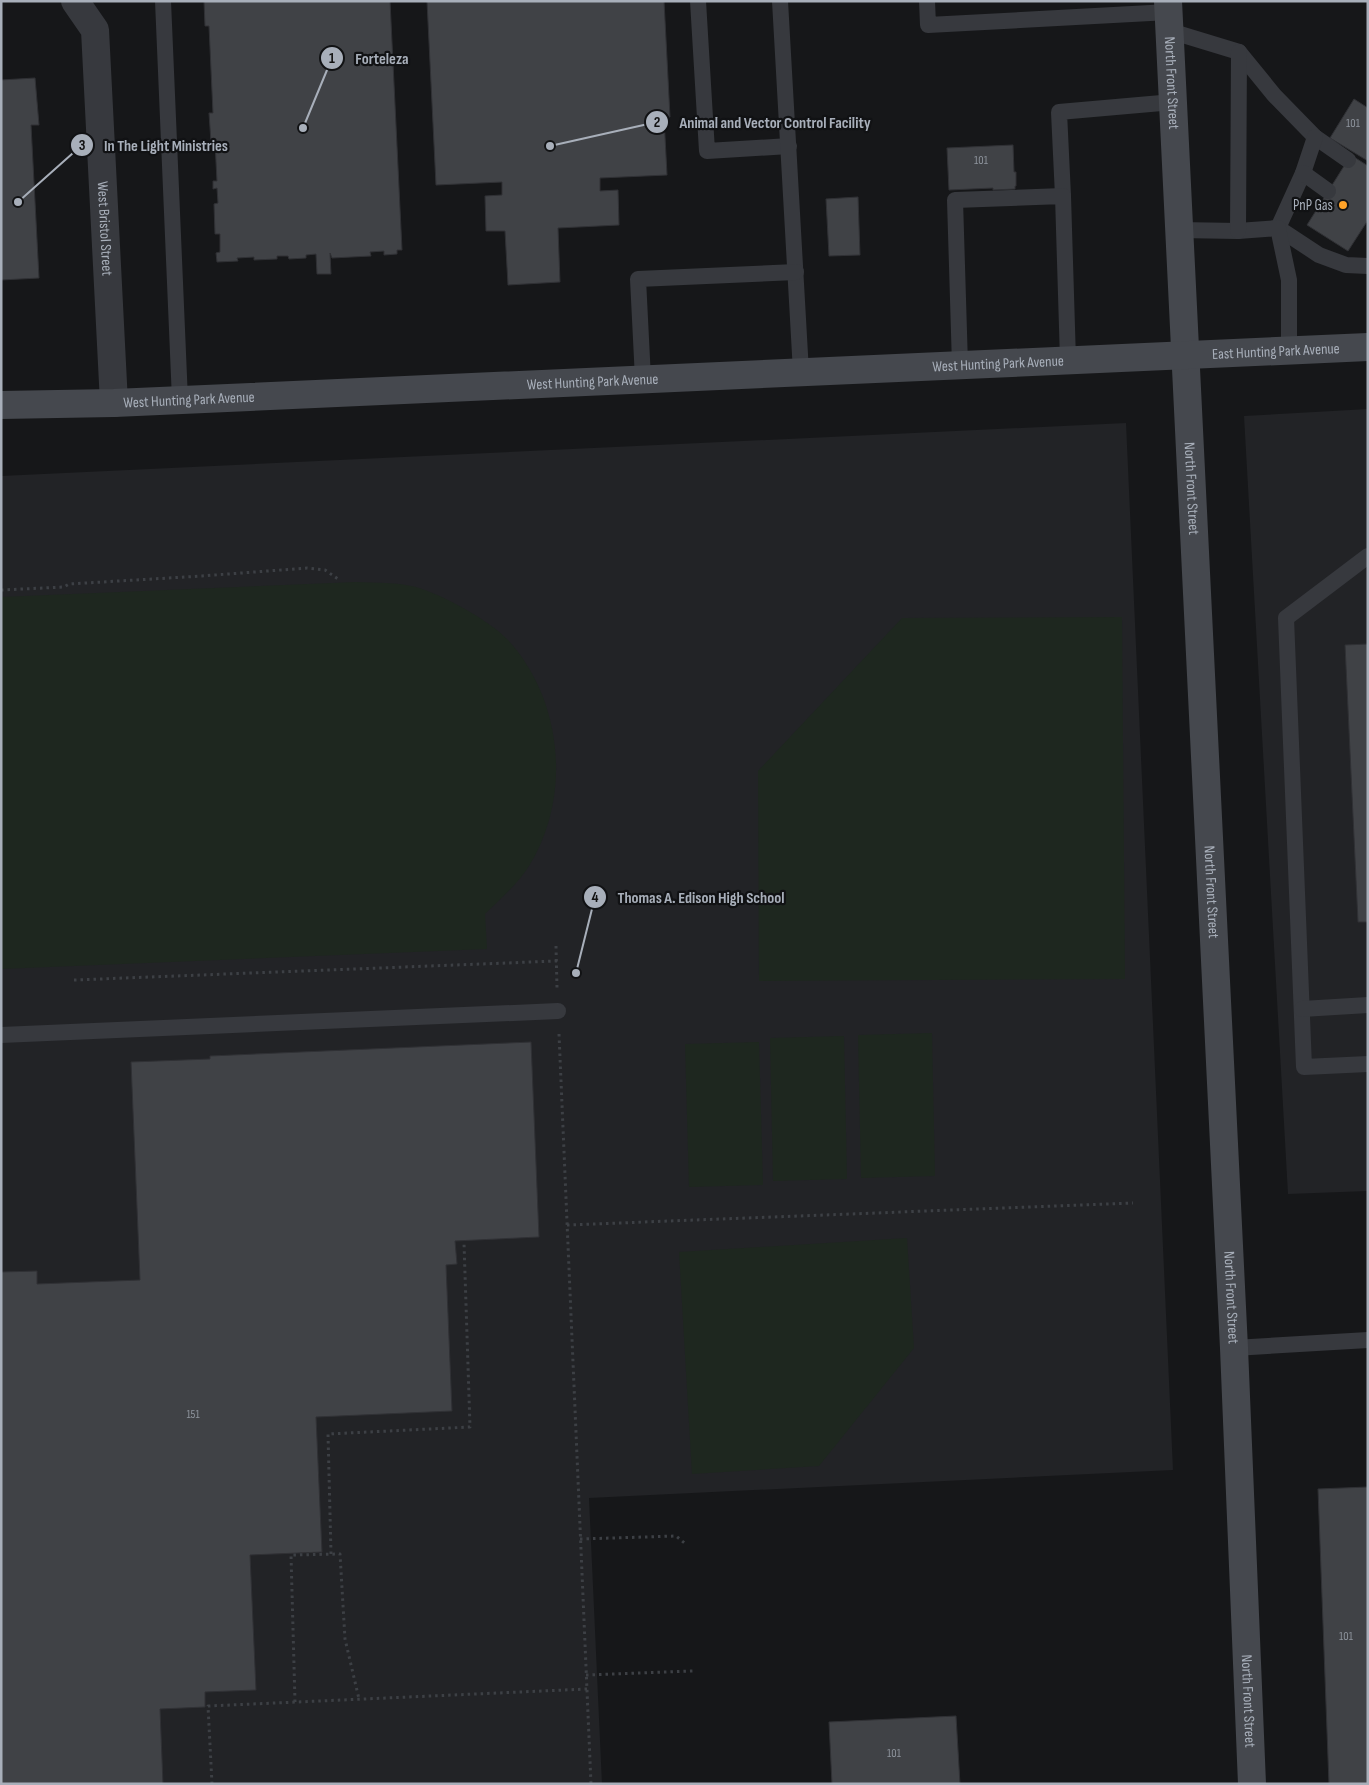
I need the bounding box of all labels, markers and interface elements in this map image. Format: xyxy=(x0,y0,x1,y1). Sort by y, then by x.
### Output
street label: North Front Street xyxy=(1160,36,1184,130)
callout: Forteleza xyxy=(320,43,418,74)
text: 1 xyxy=(329,49,335,68)
text: Forteleza xyxy=(355,50,409,69)
callout: Animal and Vector Control Facility xyxy=(645,106,881,137)
text: 2 xyxy=(654,113,660,132)
text: Animal and Vector Control Facility xyxy=(678,114,871,133)
house number: 101 xyxy=(1346,116,1361,131)
callout: In The Light Ministries xyxy=(69,130,238,161)
text: 3 xyxy=(79,136,86,155)
text: In The Light Ministries xyxy=(104,137,228,156)
house number: 101 xyxy=(974,153,989,168)
street label: West Bristol Street xyxy=(93,181,117,277)
place label: PnP Gas xyxy=(1293,196,1333,215)
marker: PnP Gas xyxy=(1337,199,1349,211)
street label: East Hunting Park Avenue xyxy=(1212,339,1340,363)
street label: West Hunting Park Avenue xyxy=(932,351,1064,376)
street label: West Hunting Park Avenue xyxy=(526,369,659,394)
street label: West Hunting Park Avenue xyxy=(123,387,255,412)
street label: North Front Street xyxy=(1180,442,1204,536)
street label: North Front Street xyxy=(1200,845,1223,939)
callout: Thomas A. Edison High School xyxy=(583,882,795,913)
text: 4 xyxy=(592,888,599,907)
text: Thomas A. Edison High School xyxy=(618,889,784,908)
street label: North Front Street xyxy=(1220,1251,1243,1345)
house number: 151 xyxy=(186,1407,200,1422)
house number: 101 xyxy=(1339,1629,1354,1644)
street label: North Front Street xyxy=(1237,1654,1260,1748)
house number: 101 xyxy=(887,1746,902,1761)

